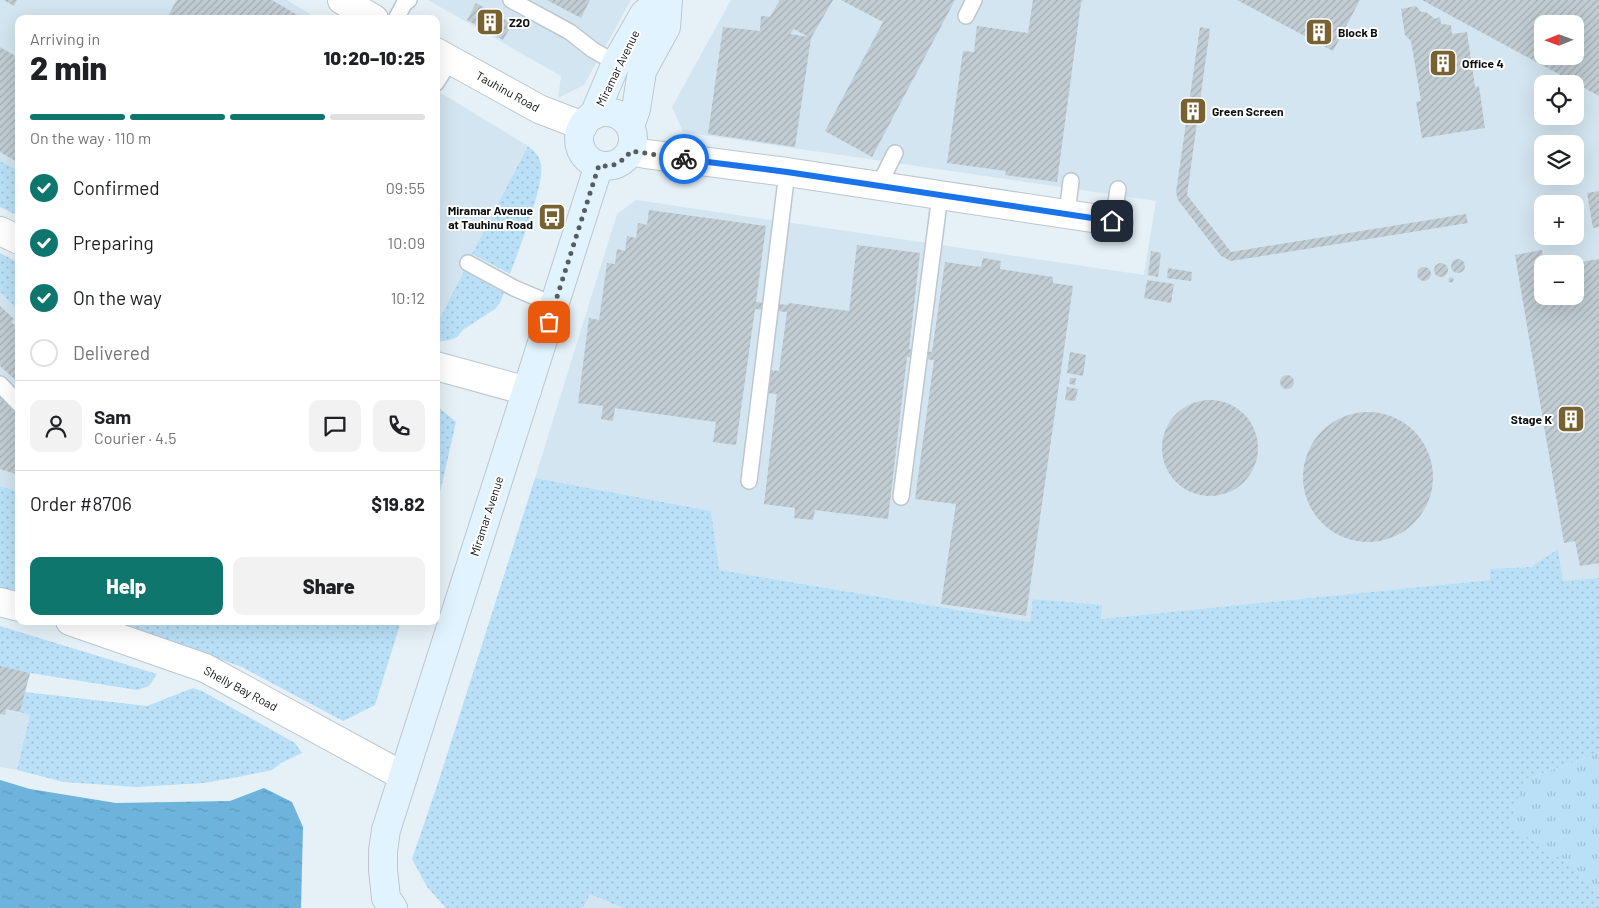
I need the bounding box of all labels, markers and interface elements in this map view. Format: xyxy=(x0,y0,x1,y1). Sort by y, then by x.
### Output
building icon: Z2O xyxy=(475,7,505,37)
place label: Z2O xyxy=(509,15,530,29)
north arrow xyxy=(1534,15,1584,65)
map controls xyxy=(1534,15,1584,305)
building icon: Block B xyxy=(1304,17,1334,47)
place label: Block B xyxy=(1338,25,1378,39)
street label: Miramar Avenue xyxy=(592,28,642,108)
text: Arriving in xyxy=(30,29,100,48)
text: 10:20–10:25 xyxy=(324,46,425,69)
text: 2 min xyxy=(30,48,107,86)
building icon: Office 4 xyxy=(1428,48,1458,78)
place label: Office 4 xyxy=(1462,56,1504,70)
street label: Tauhinu Road xyxy=(474,68,542,114)
button: locate xyxy=(1534,75,1584,125)
building icon: Green Screen xyxy=(1178,96,1208,126)
place label: Green Screen xyxy=(1212,104,1284,118)
text: On the way · 110 m xyxy=(30,128,151,147)
courier xyxy=(659,134,709,184)
button: layers xyxy=(1534,135,1584,185)
icon: bike xyxy=(670,145,698,173)
icon: check xyxy=(30,174,58,202)
text: Confirmed xyxy=(73,176,160,199)
text: 09:55 xyxy=(386,178,425,197)
button: + xyxy=(1534,195,1584,245)
pin xyxy=(1091,200,1133,242)
bus stop icon: Miramar Avenue at Tauhinu Road xyxy=(537,202,567,232)
place label: Miramar Avenue at Tauhinu Road xyxy=(448,203,533,231)
icon: home xyxy=(1098,207,1126,235)
icon: check xyxy=(30,229,58,257)
text: Preparing xyxy=(73,231,154,254)
text: 10:09 xyxy=(388,233,425,252)
button: − xyxy=(1534,255,1584,305)
icon: check xyxy=(30,284,58,312)
text: On the way xyxy=(73,286,162,309)
text: 10:12 xyxy=(391,288,425,307)
pin xyxy=(528,301,570,343)
icon: bag xyxy=(535,308,563,336)
text: Delivered xyxy=(73,341,150,364)
button: person xyxy=(30,400,82,452)
button: chat xyxy=(309,400,361,452)
button: phone xyxy=(373,400,425,452)
building icon: Stage K xyxy=(1556,404,1586,434)
text: Sam xyxy=(94,405,131,428)
place label: Stage K xyxy=(1511,412,1552,426)
text: Courier · 4.5 xyxy=(94,428,177,447)
street label: Miramar Avenue xyxy=(467,474,505,558)
text: Order #8706 xyxy=(30,492,132,515)
text: $19.82 xyxy=(371,492,425,515)
button: Help xyxy=(30,557,223,615)
button: Share xyxy=(233,557,425,615)
street label: Shelly Bay Road xyxy=(202,663,280,713)

